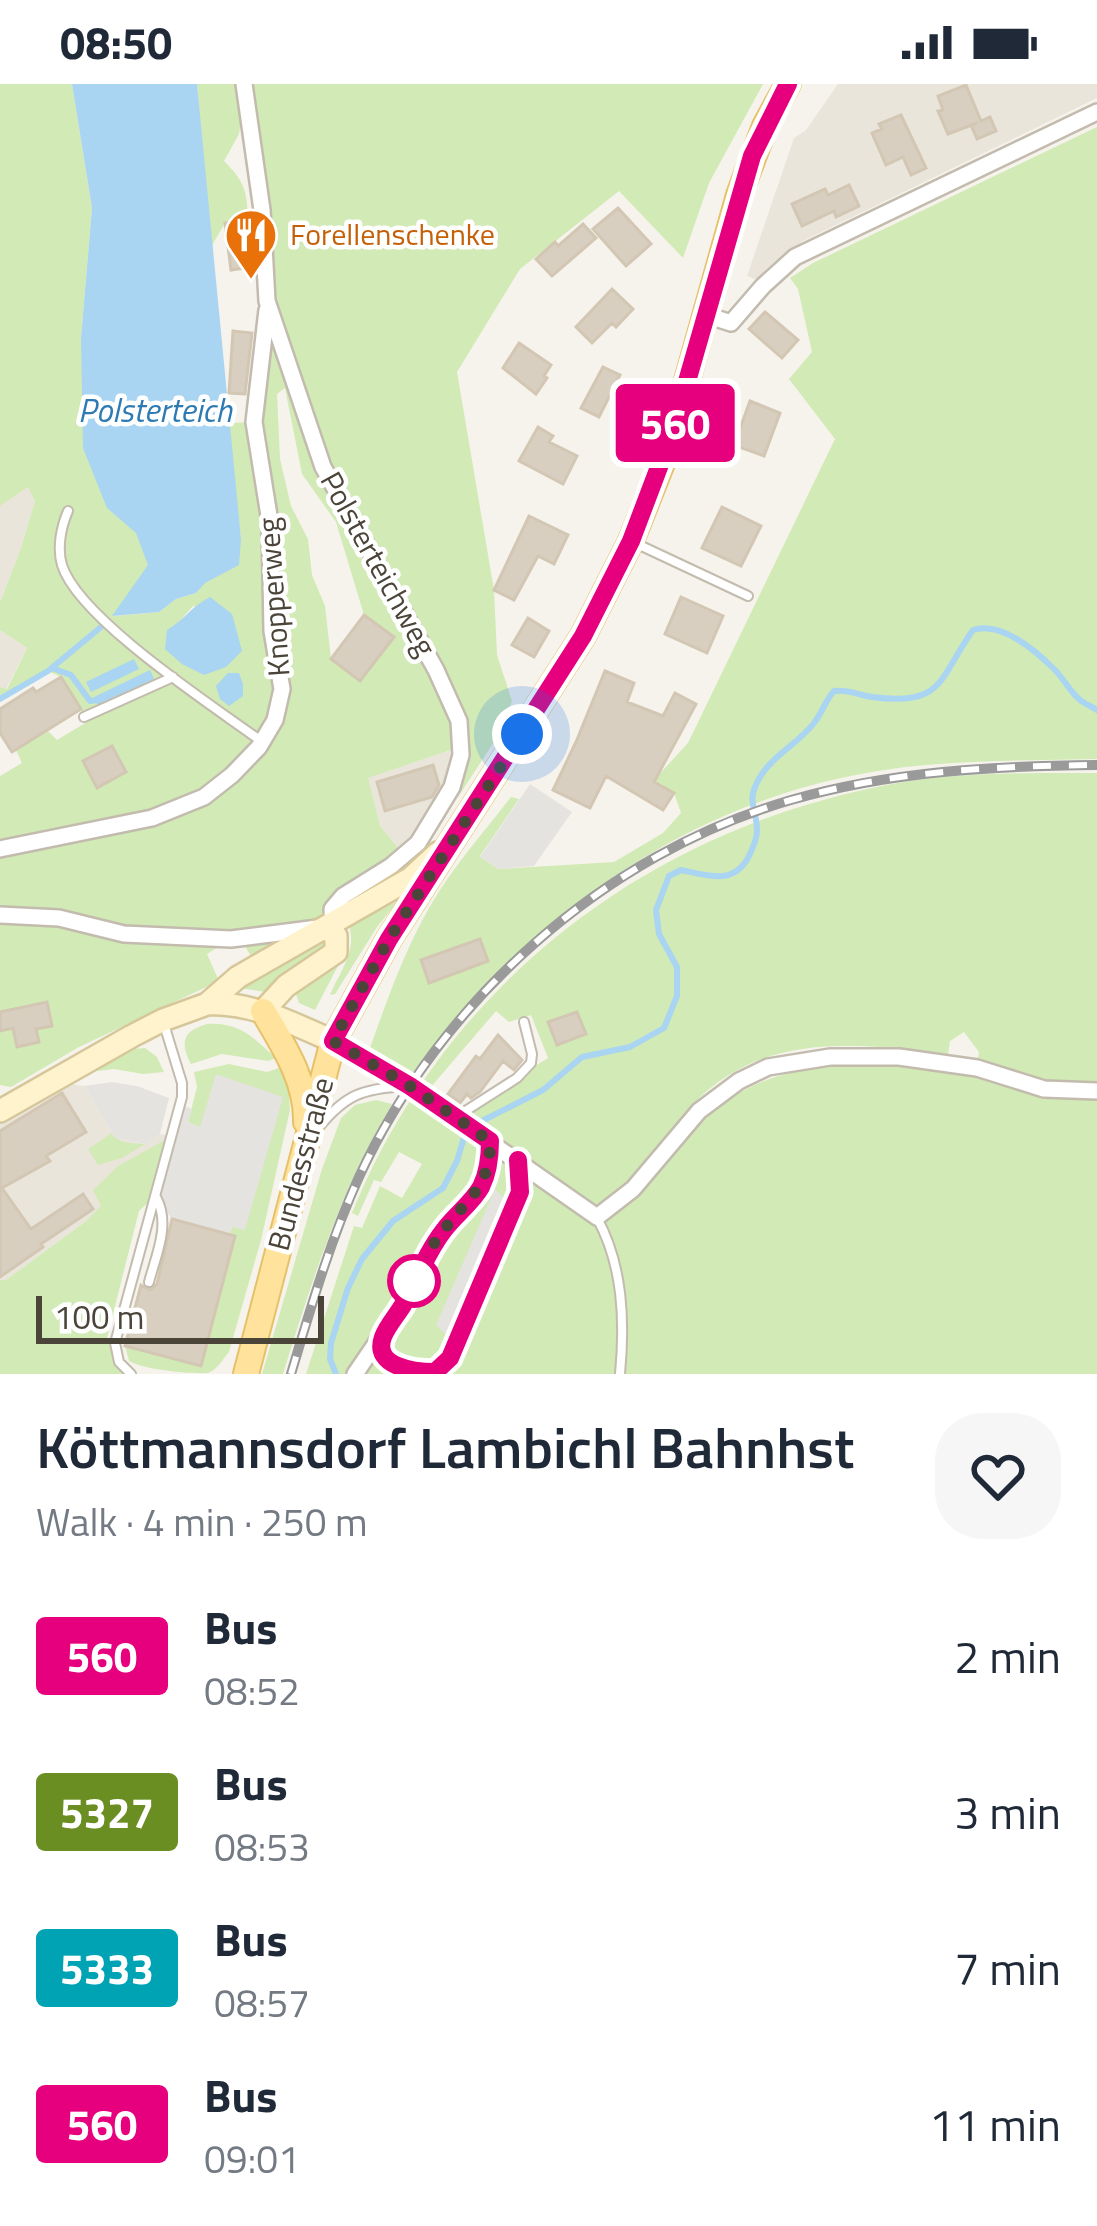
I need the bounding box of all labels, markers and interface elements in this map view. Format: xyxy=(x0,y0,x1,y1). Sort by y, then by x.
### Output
text: 08:50 xyxy=(60,8,172,76)
restaurant icon: Forellenschenke xyxy=(223,207,279,281)
place label: Forellenschenke xyxy=(290,211,495,257)
line badge: 560 xyxy=(606,384,744,462)
water label: Polsterteich xyxy=(78,385,234,435)
text: 560 xyxy=(640,391,710,455)
street label: Polsterteichweg xyxy=(309,463,449,664)
street label: Knopperweg xyxy=(244,516,302,678)
your location xyxy=(492,704,552,764)
street label: Bundesstraße xyxy=(255,1072,345,1256)
unlabelled marker xyxy=(389,1256,439,1306)
scale bar xyxy=(36,1290,324,1343)
text: 100 m xyxy=(54,1292,144,1342)
text: Köttmannsdorf Lambichl Bahnhst xyxy=(36,1403,854,1490)
button: heart xyxy=(935,1413,1061,1539)
text: Walk · 4 min · 250 m xyxy=(36,1492,368,1551)
text: Bus xyxy=(204,1593,278,1661)
text: 2 min xyxy=(954,1622,1061,1690)
text: 560 xyxy=(67,1624,137,1688)
text: 08:52 xyxy=(204,1661,300,1720)
text: Bus xyxy=(214,1749,288,1817)
text: 3 min xyxy=(954,1778,1061,1846)
text: 5327 xyxy=(60,1780,154,1844)
text: 08:53 xyxy=(214,1817,310,1876)
text: Bus xyxy=(214,1905,288,1973)
text: 7 min xyxy=(954,1934,1061,2002)
text: 5333 xyxy=(60,1936,154,2000)
text: 08:57 xyxy=(214,1973,310,2032)
text: Bus xyxy=(204,2061,278,2129)
text: 11 min xyxy=(929,2090,1061,2158)
text: 560 xyxy=(67,2092,137,2156)
text: 09:01 xyxy=(204,2129,300,2188)

